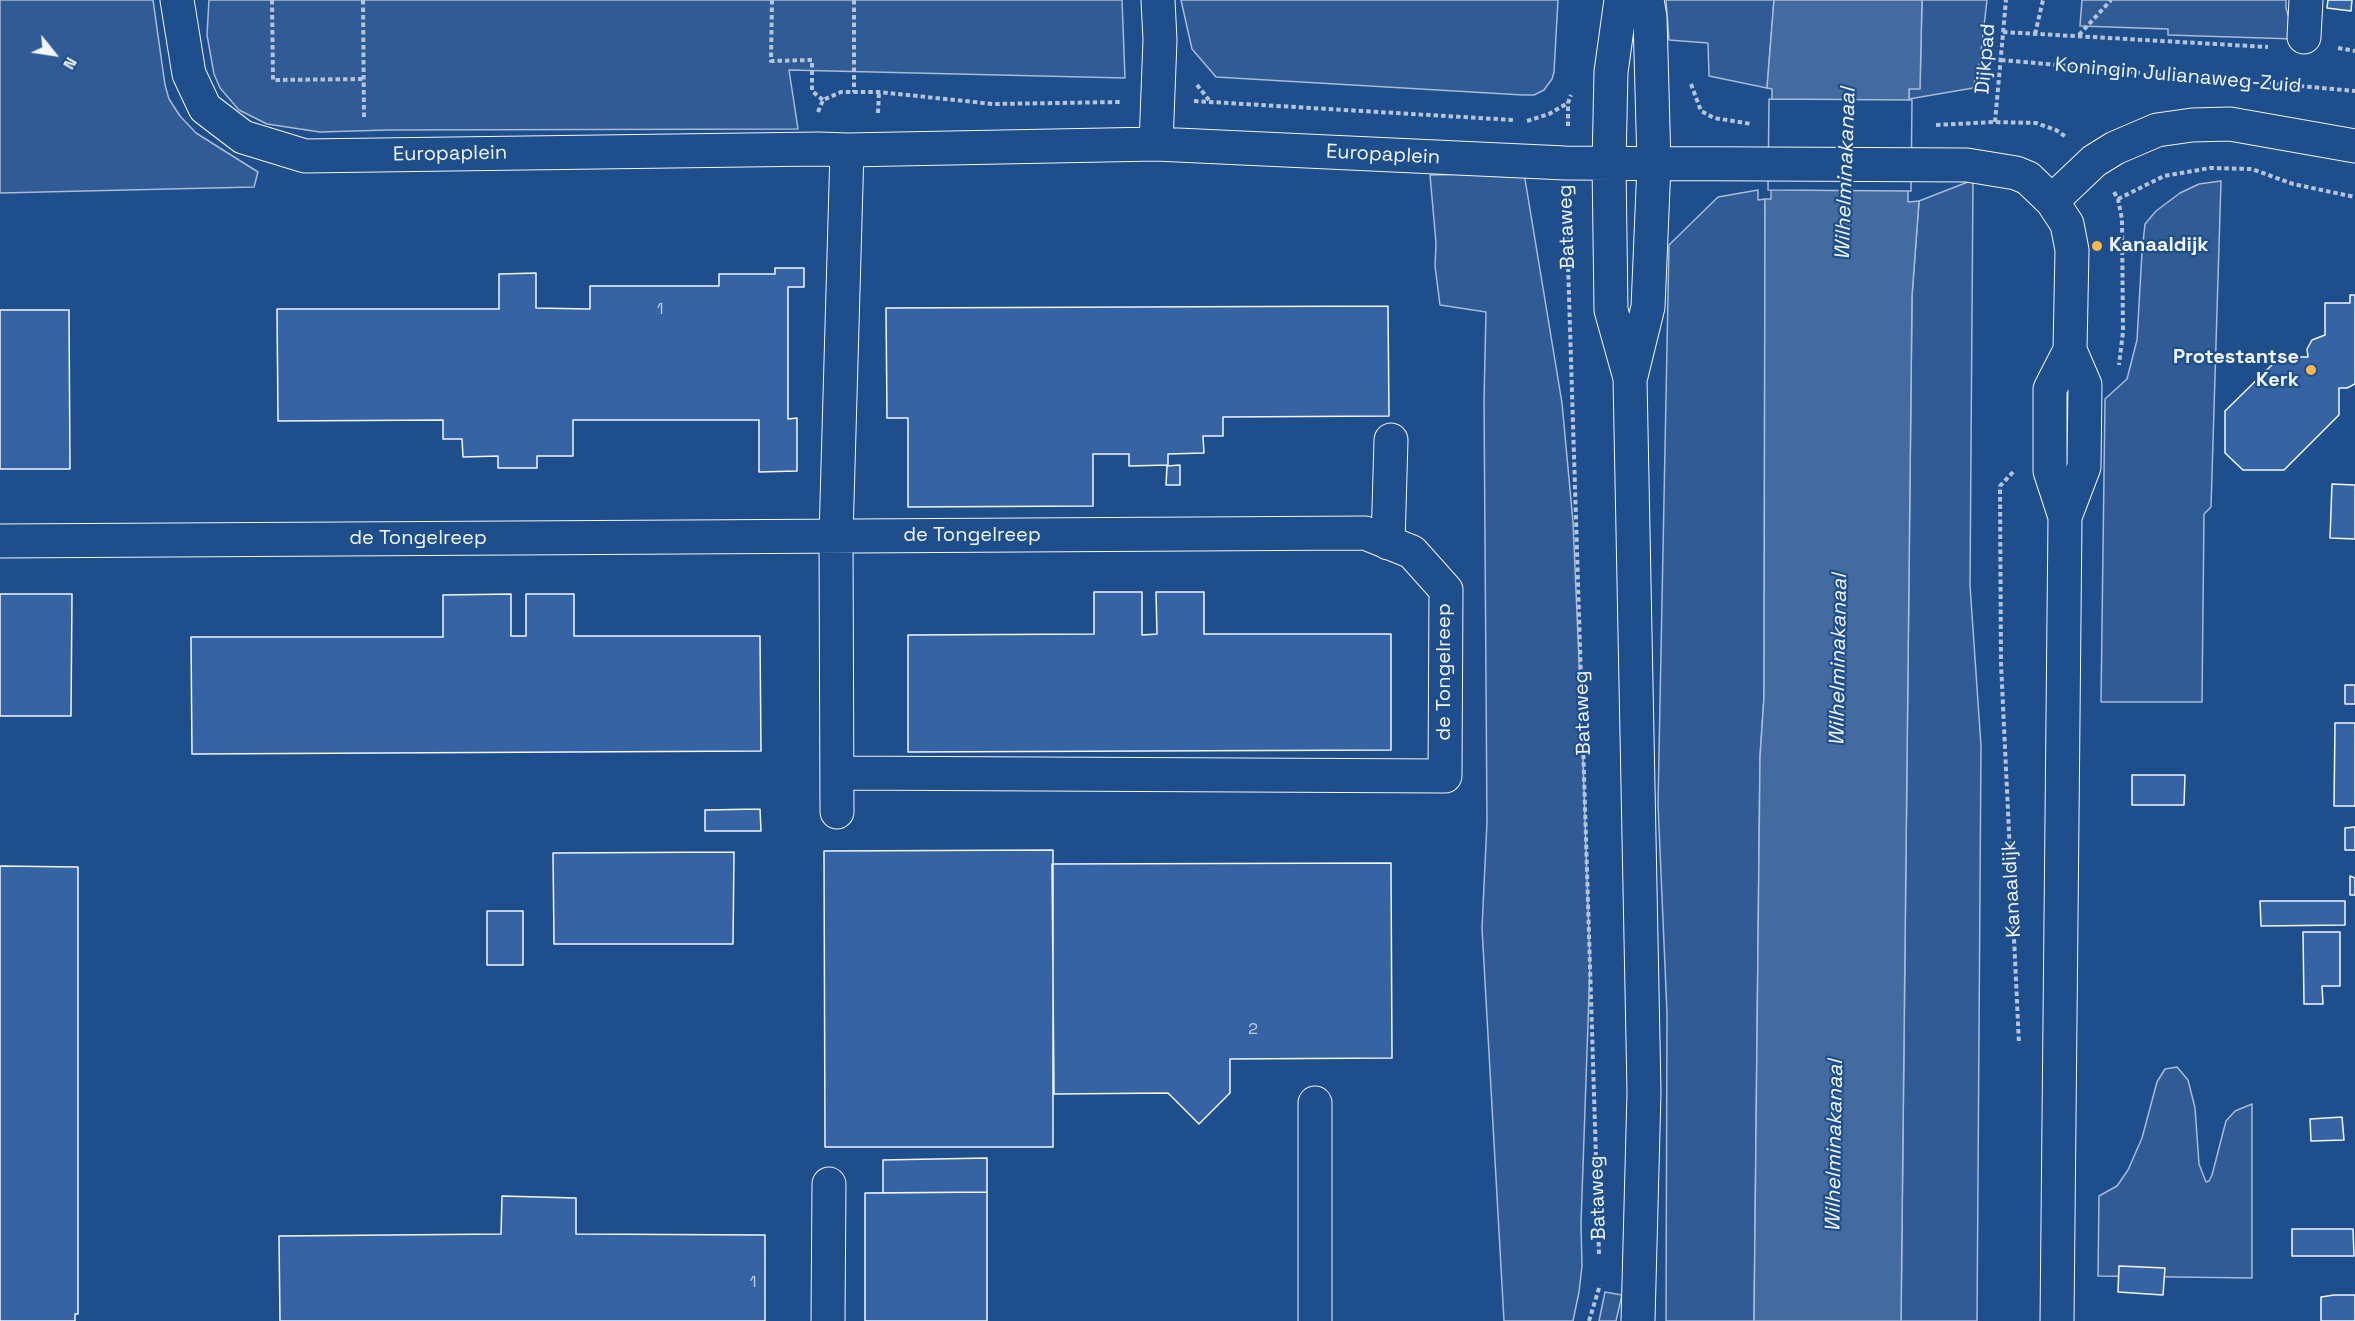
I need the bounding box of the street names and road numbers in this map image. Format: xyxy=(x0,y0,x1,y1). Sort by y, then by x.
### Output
street label: Dijkpad xyxy=(1971,23,2001,95)
street label: Koningin Julianaweg-Zuid xyxy=(2054,53,2302,99)
street label: Europaplein xyxy=(1325,140,1441,170)
street label: Europaplein xyxy=(393,141,507,167)
street label: Bataweg xyxy=(1554,184,1580,270)
street label: de Tongelreep xyxy=(903,524,1041,548)
street label: de Tongelreep xyxy=(349,527,487,551)
street label: de Tongelreep xyxy=(1433,603,1457,741)
street label: Bataweg xyxy=(1570,670,1596,756)
street label: Kanaaldijk xyxy=(1997,840,2027,938)
street label: Bataweg xyxy=(1585,1155,1611,1241)

